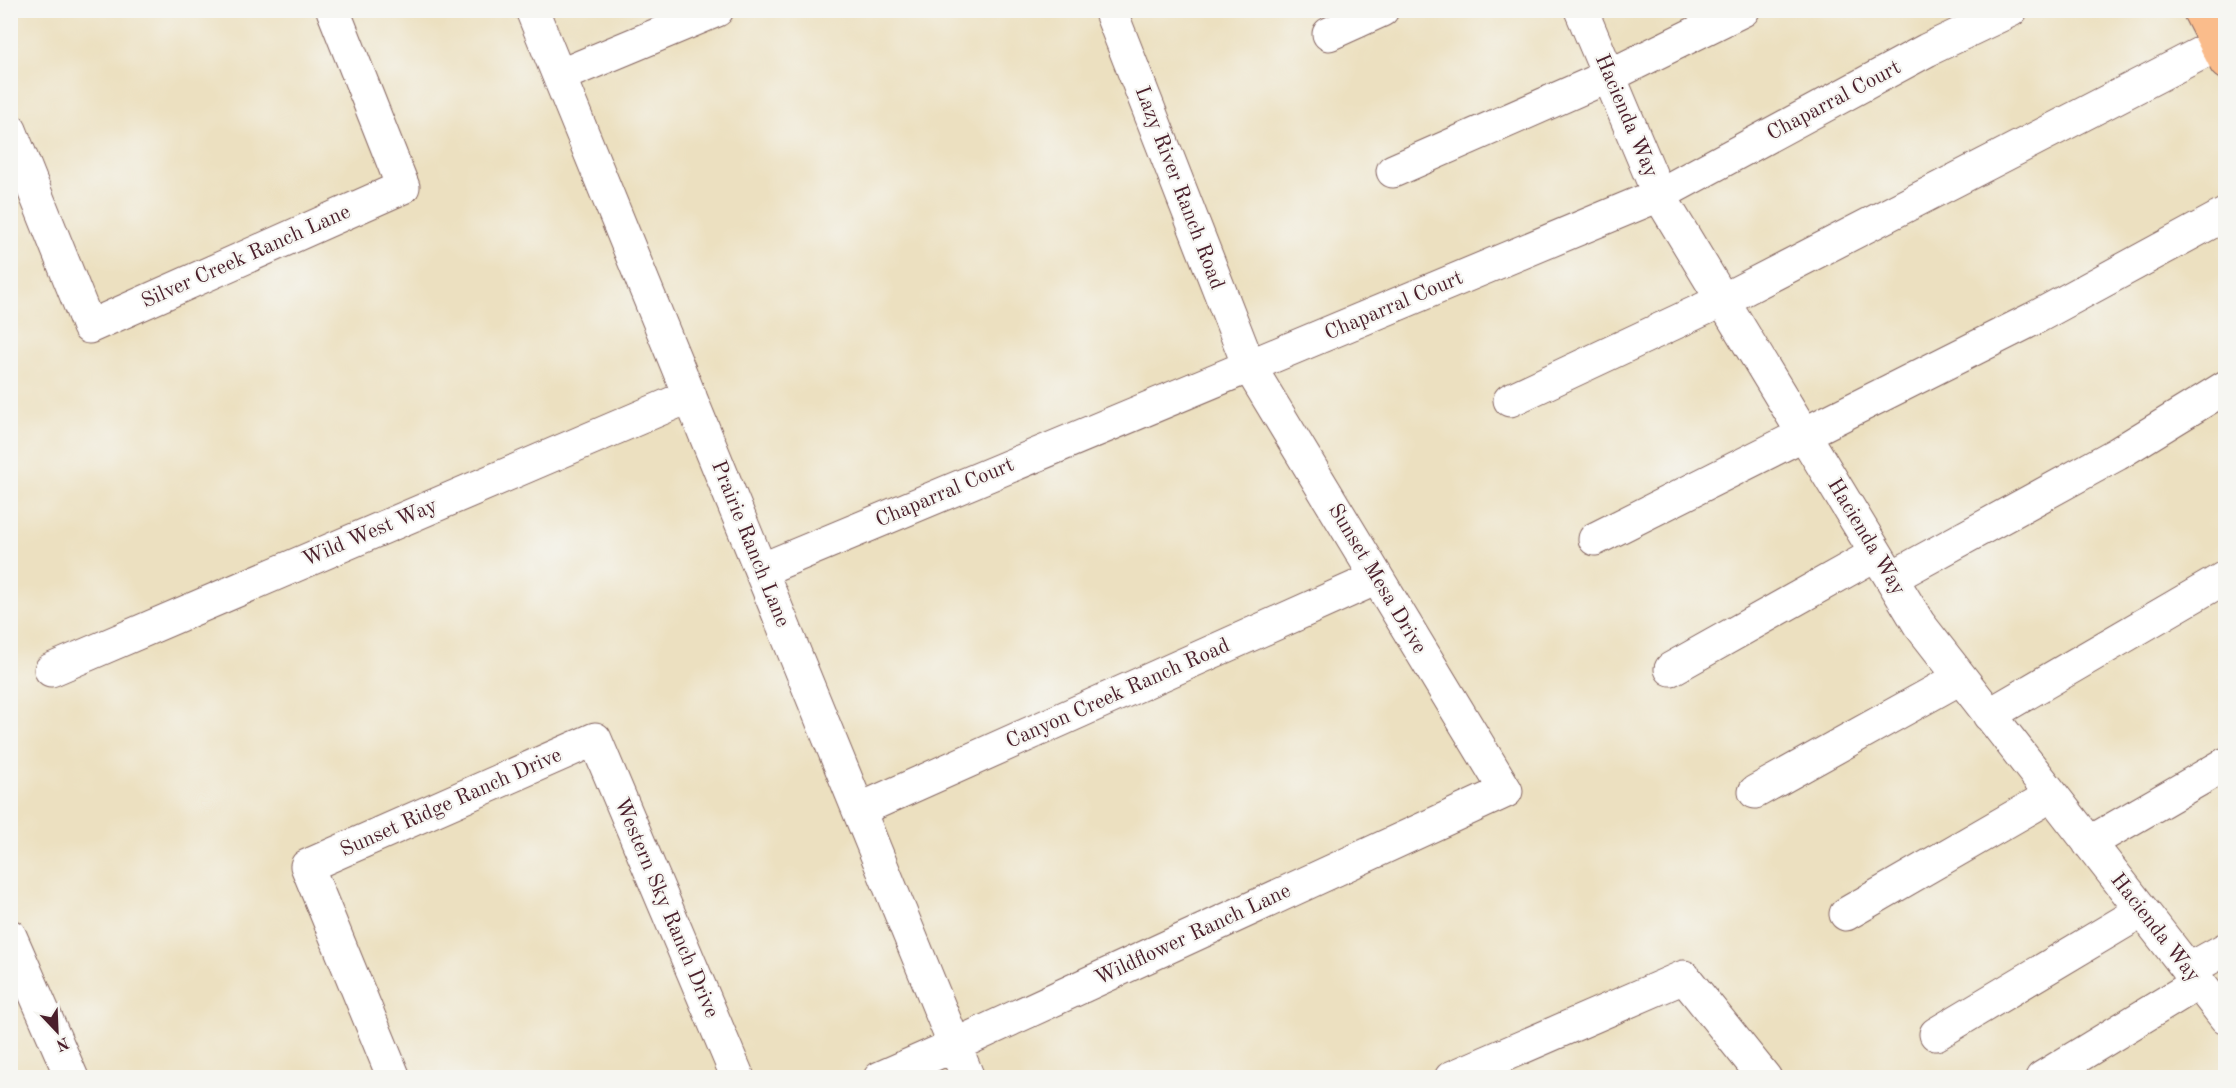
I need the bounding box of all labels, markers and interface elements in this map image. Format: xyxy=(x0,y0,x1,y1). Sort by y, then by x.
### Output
street label: Hacienda Way xyxy=(1591,51,1661,181)
street label: Chaparral Court xyxy=(1764,57,1904,145)
street label: Lazy River Ranch Road xyxy=(1131,84,1227,292)
street label: Silver Creek Ranch Lane xyxy=(138,201,354,313)
street label: Chaparral Court xyxy=(1322,267,1466,345)
street label: Chaparral Court xyxy=(873,454,1017,532)
street label: Prairie Ranch Lane xyxy=(707,458,793,630)
street label: Hacienda Way xyxy=(1823,475,1909,599)
street label: Wild West Way xyxy=(300,495,440,571)
street label: Sunset Mesa Drive xyxy=(1324,500,1430,658)
street label: Canyon Creek Ranch Road xyxy=(1003,635,1233,753)
street label: Sunset Ridge Ranch Drive xyxy=(337,745,565,861)
street label: Western Sky Ranch Drive xyxy=(610,795,722,1021)
street label: Hacienda Way xyxy=(2106,870,2204,986)
street label: Wildflower Ranch Lane xyxy=(1092,880,1294,990)
north arrow xyxy=(27,1001,87,1061)
text: N xyxy=(53,1033,71,1053)

